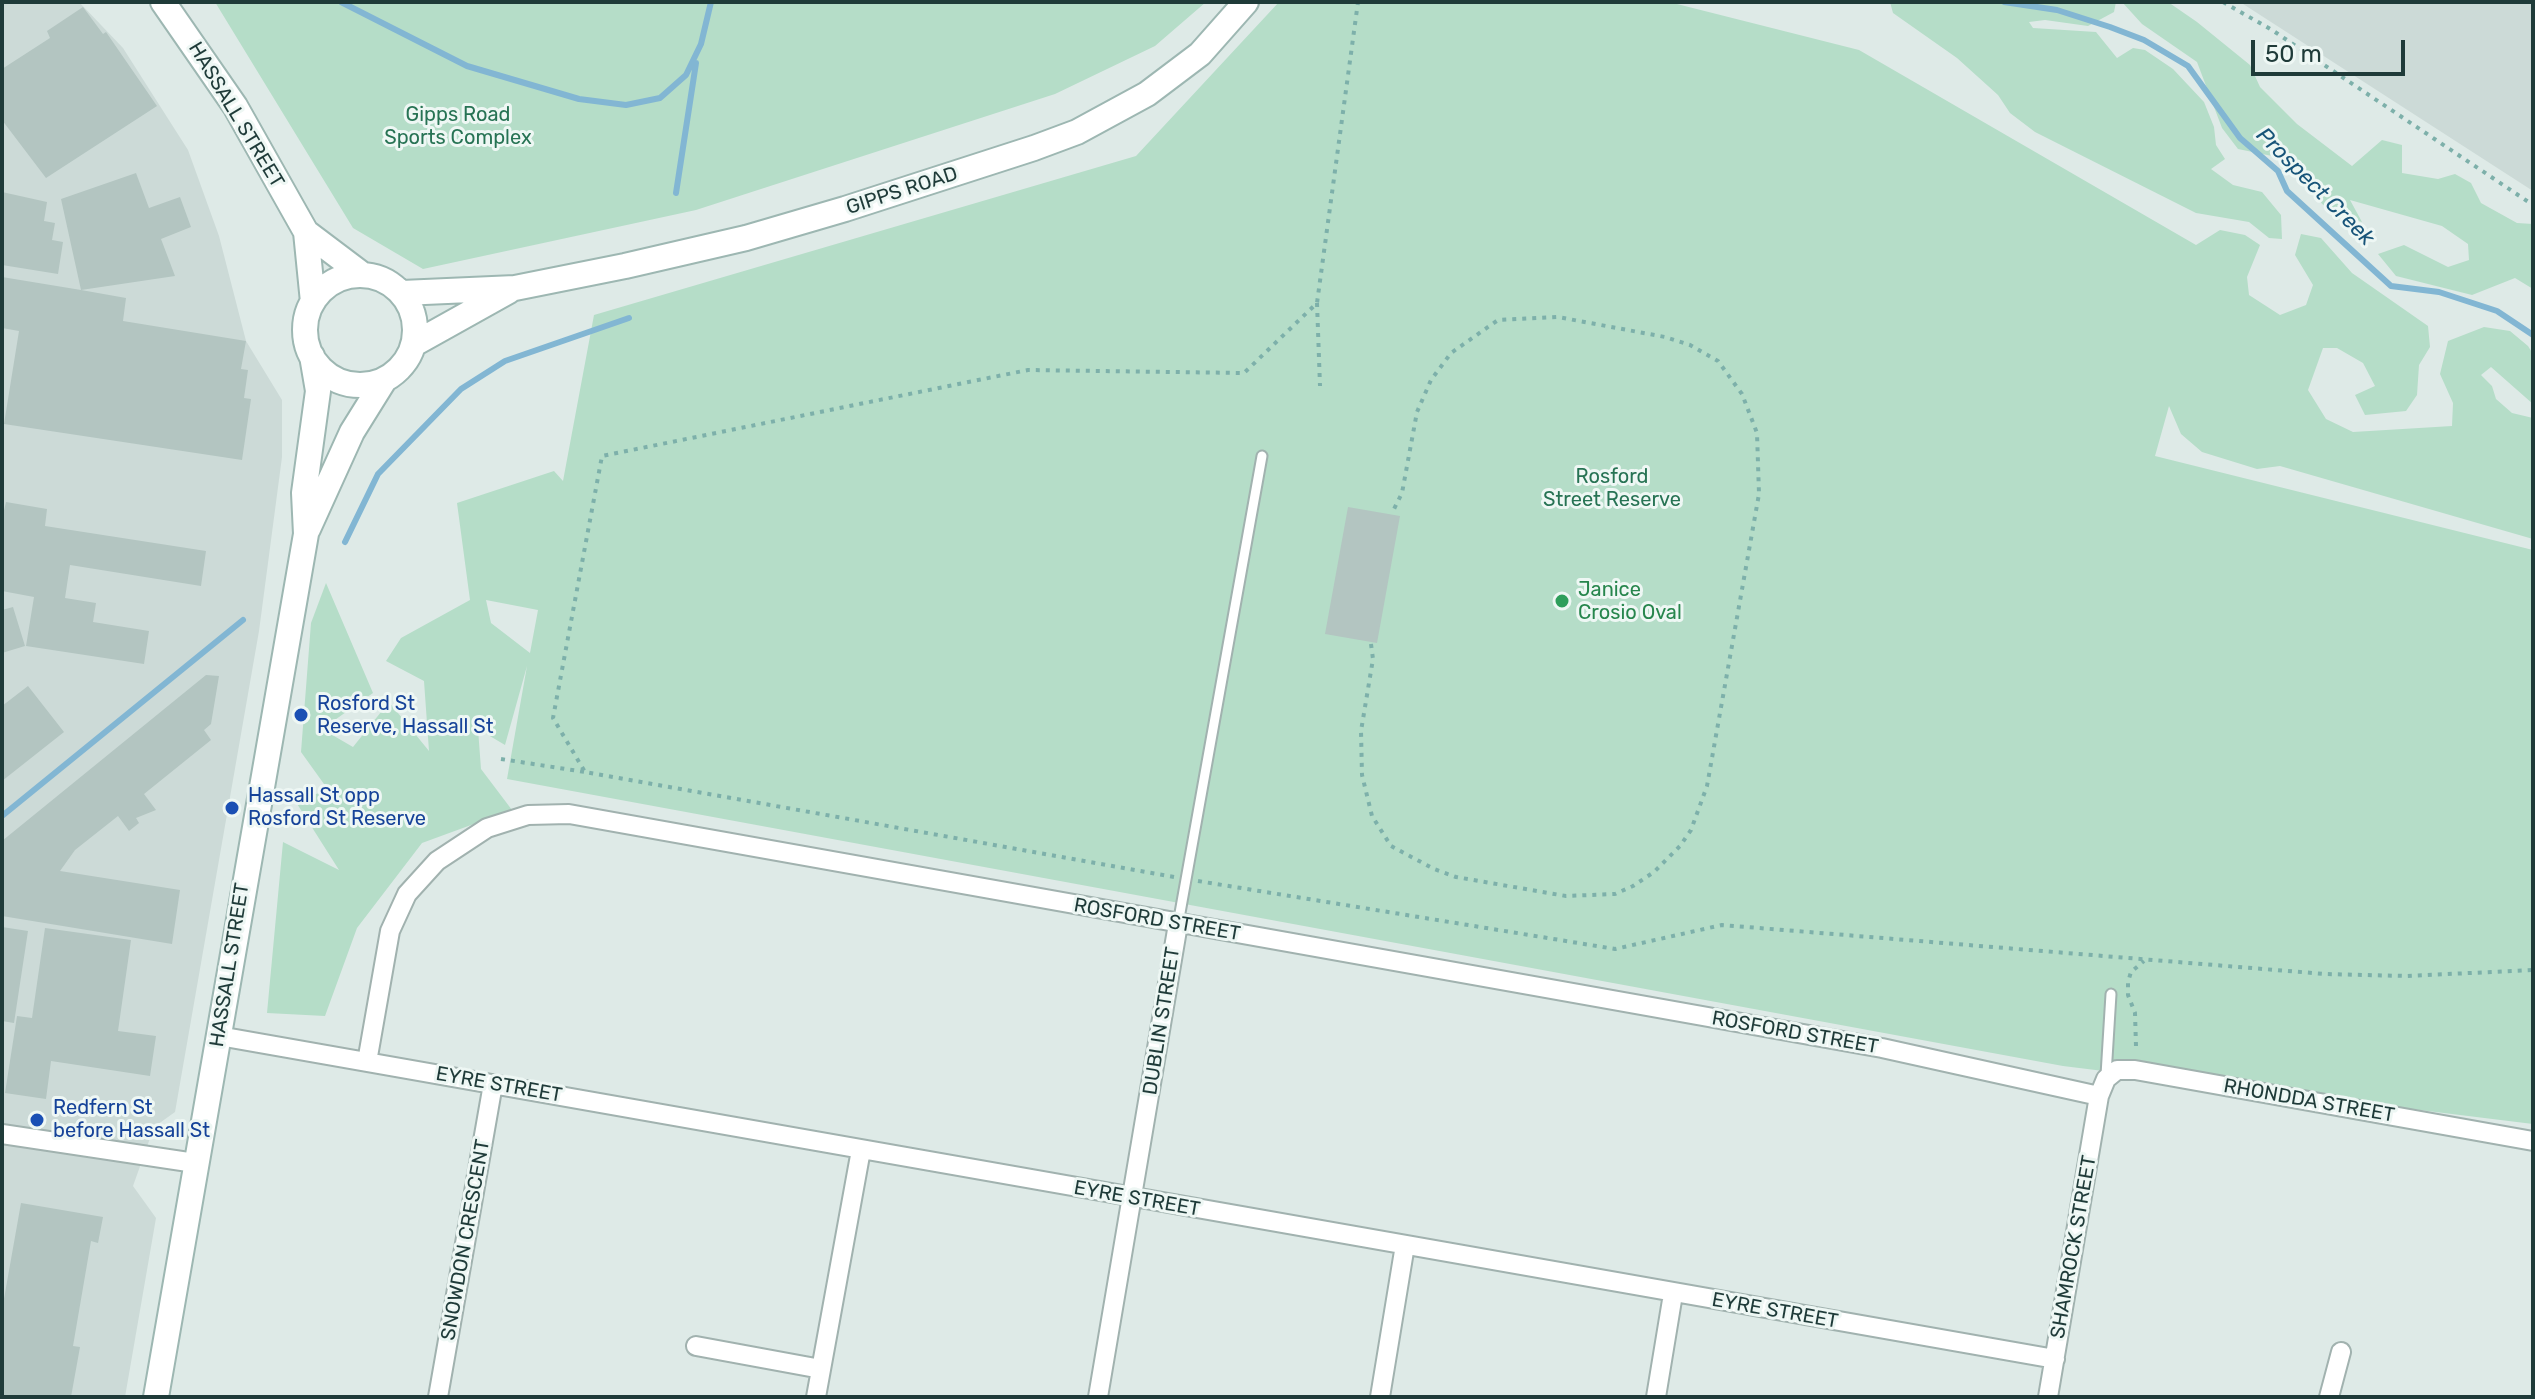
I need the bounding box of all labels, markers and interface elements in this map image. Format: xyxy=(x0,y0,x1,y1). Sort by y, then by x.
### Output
scale bar xyxy=(2255,24,2409,74)
street label: HASSALL STREET xyxy=(183,38,289,192)
text: 50 m xyxy=(2265,40,2322,68)
park label: Gipps Road Sports Complex xyxy=(384,103,532,150)
water label: Prospect Creek xyxy=(2250,122,2380,252)
street label: GIPPS ROAD xyxy=(843,162,961,220)
park label: Rosford Street Reserve xyxy=(1543,465,1681,512)
place label: Janice Crosio Oval xyxy=(1578,578,1682,625)
marker: Janice Crosio Oval xyxy=(1553,592,1571,610)
place label: Rosford St Reserve, Hassall St xyxy=(317,692,494,739)
marker: Rosford St Reserve, Hassall St xyxy=(292,706,310,724)
place label: Hassall St opp Rosford St Reserve xyxy=(248,784,426,831)
marker: Hassall St opp Rosford St Reserve xyxy=(223,799,241,817)
street label: HASSALL STREET xyxy=(205,881,255,1049)
street label: ROSFORD STREET xyxy=(1072,894,1242,946)
street label: DUBLIN STREET xyxy=(1138,945,1186,1097)
street label: ROSFORD STREET xyxy=(1710,1007,1880,1059)
street label: EYRE STREET xyxy=(434,1062,564,1108)
street label: RHONDDA STREET xyxy=(2222,1074,2396,1128)
place label: Redfern St before Hassall St xyxy=(53,1096,210,1143)
marker: Redfern St before Hassall St xyxy=(28,1111,46,1129)
street label: SNOWDON CRESCENT xyxy=(436,1138,496,1342)
street label: SHAMROCK STREET xyxy=(2046,1154,2102,1340)
street label: EYRE STREET xyxy=(1072,1176,1202,1222)
street label: EYRE STREET xyxy=(1710,1288,1840,1334)

